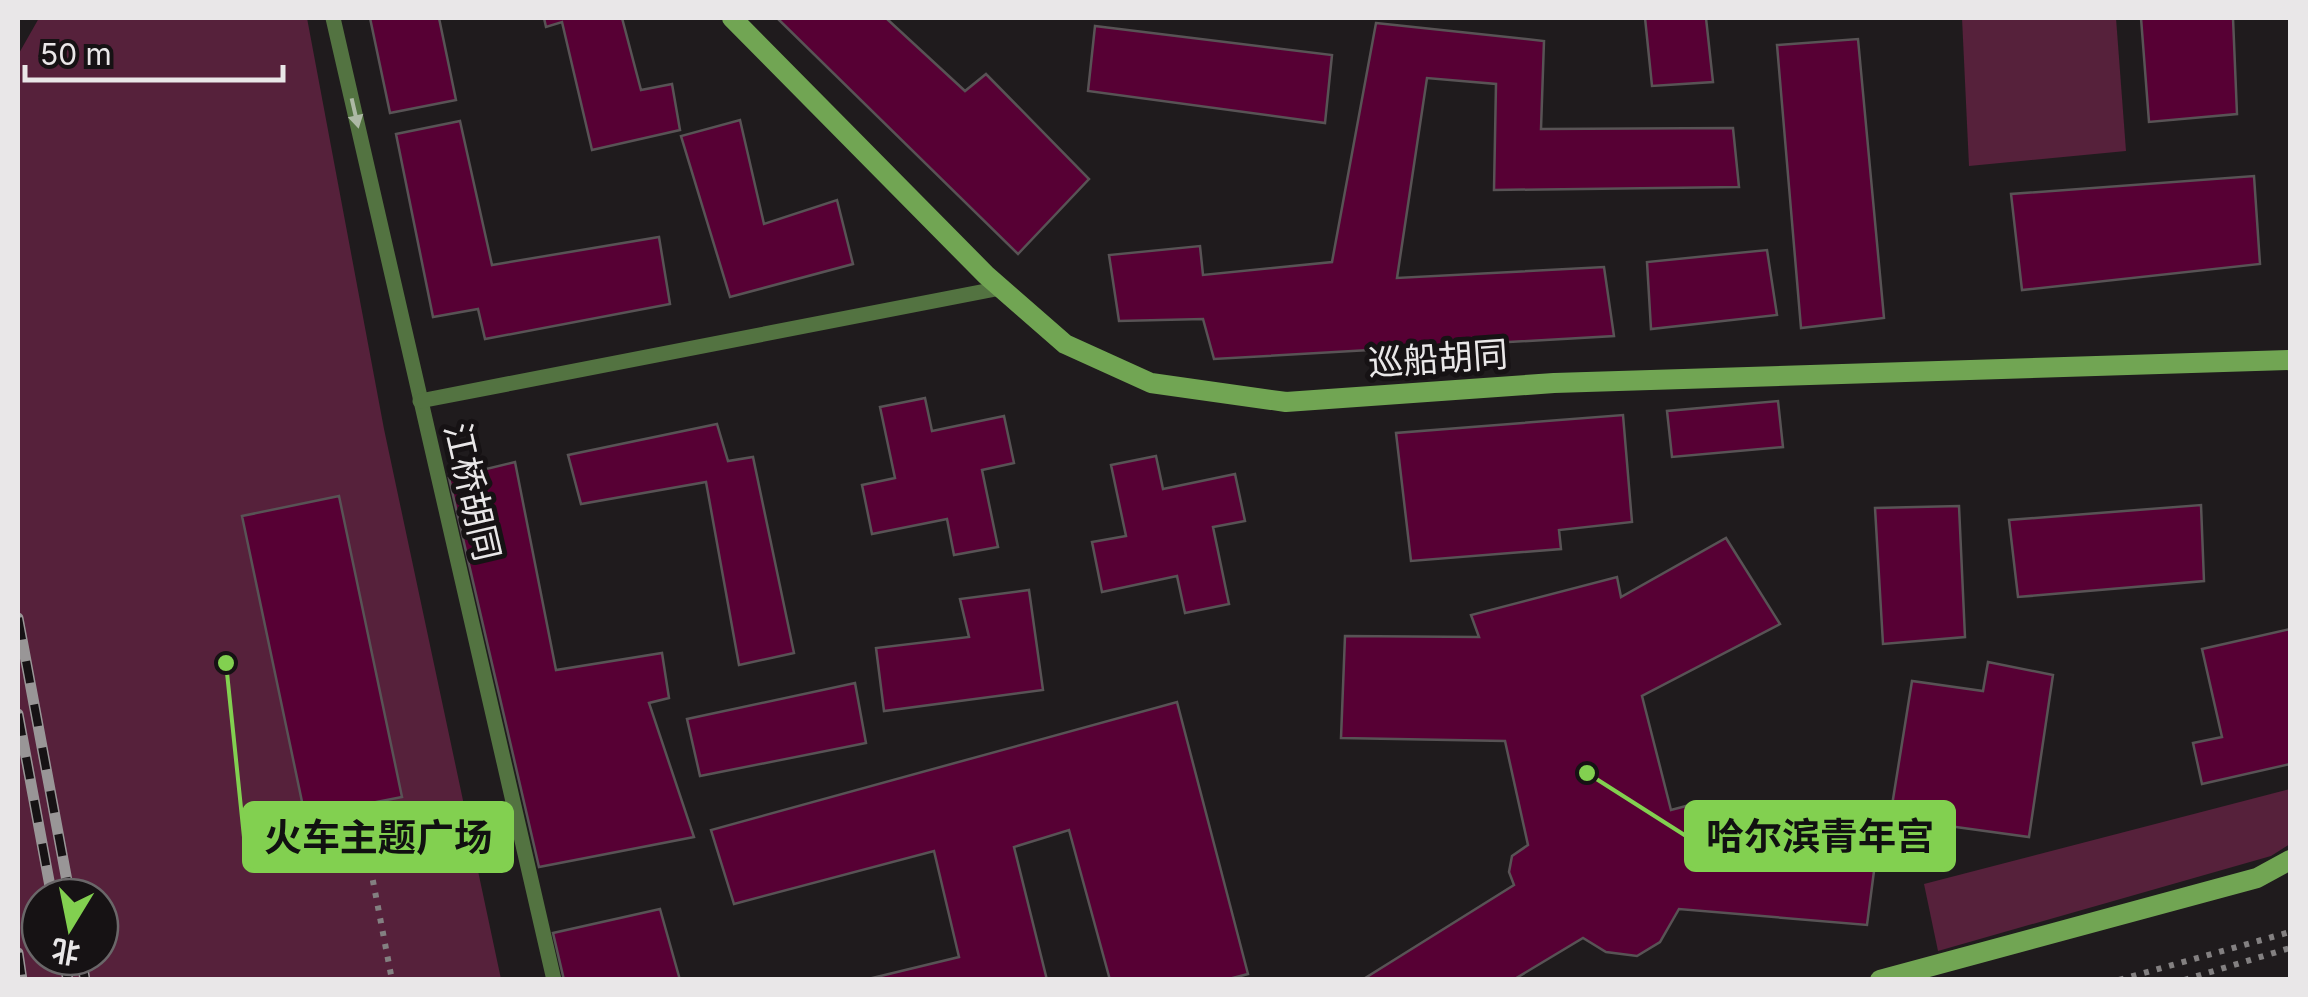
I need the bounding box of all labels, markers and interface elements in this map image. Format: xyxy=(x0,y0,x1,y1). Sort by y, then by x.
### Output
scale bar xyxy=(25,20,282,82)
text: 50 m xyxy=(40,36,112,72)
one-way arrow xyxy=(348,98,363,129)
street label: 巡船胡同 xyxy=(1367,332,1509,384)
street label: 江桥胡同 xyxy=(437,419,509,565)
callout: 哈尔滨青年宫 xyxy=(1686,802,1954,870)
callout: 火车主题广场 xyxy=(244,803,512,871)
text: 哈尔滨青年宫 xyxy=(1706,813,1934,859)
text: 火车主题广场 xyxy=(264,814,492,860)
north arrow xyxy=(20,877,120,977)
text: 北 xyxy=(49,932,82,971)

